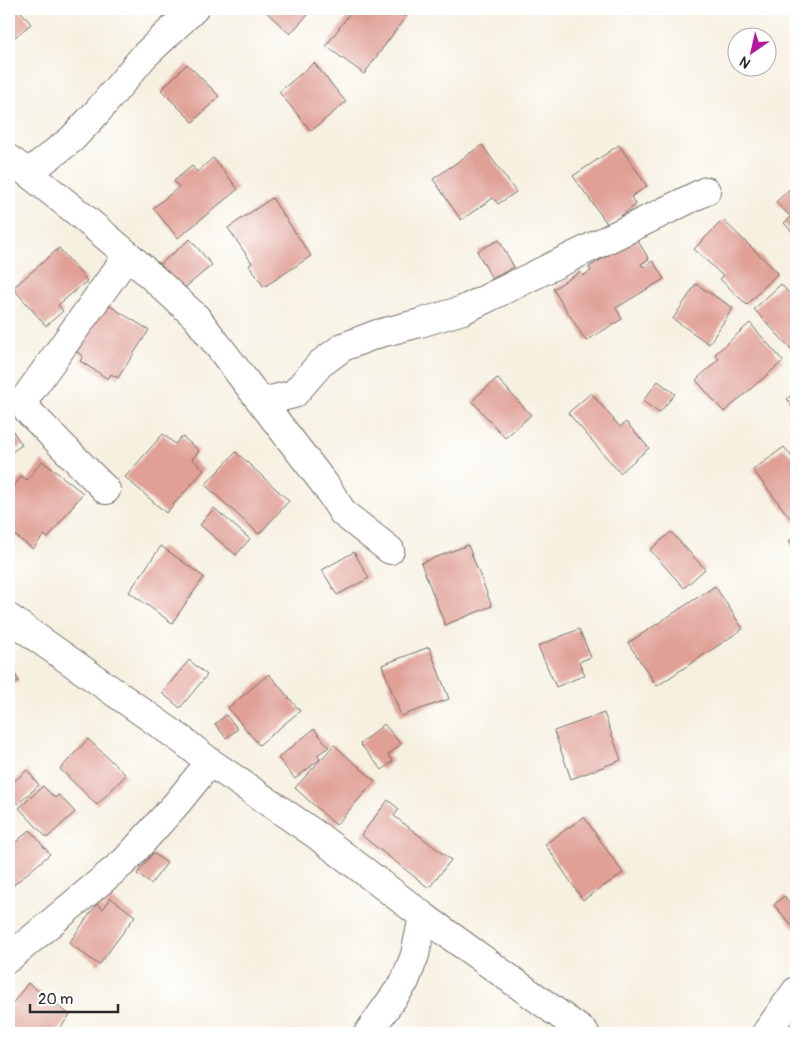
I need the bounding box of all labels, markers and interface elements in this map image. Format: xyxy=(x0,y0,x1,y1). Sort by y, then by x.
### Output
north arrow xyxy=(728,28,778,78)
text: N xyxy=(736,53,754,72)
scale bar xyxy=(30,982,118,1014)
text: 20 m xyxy=(38,990,73,1009)

